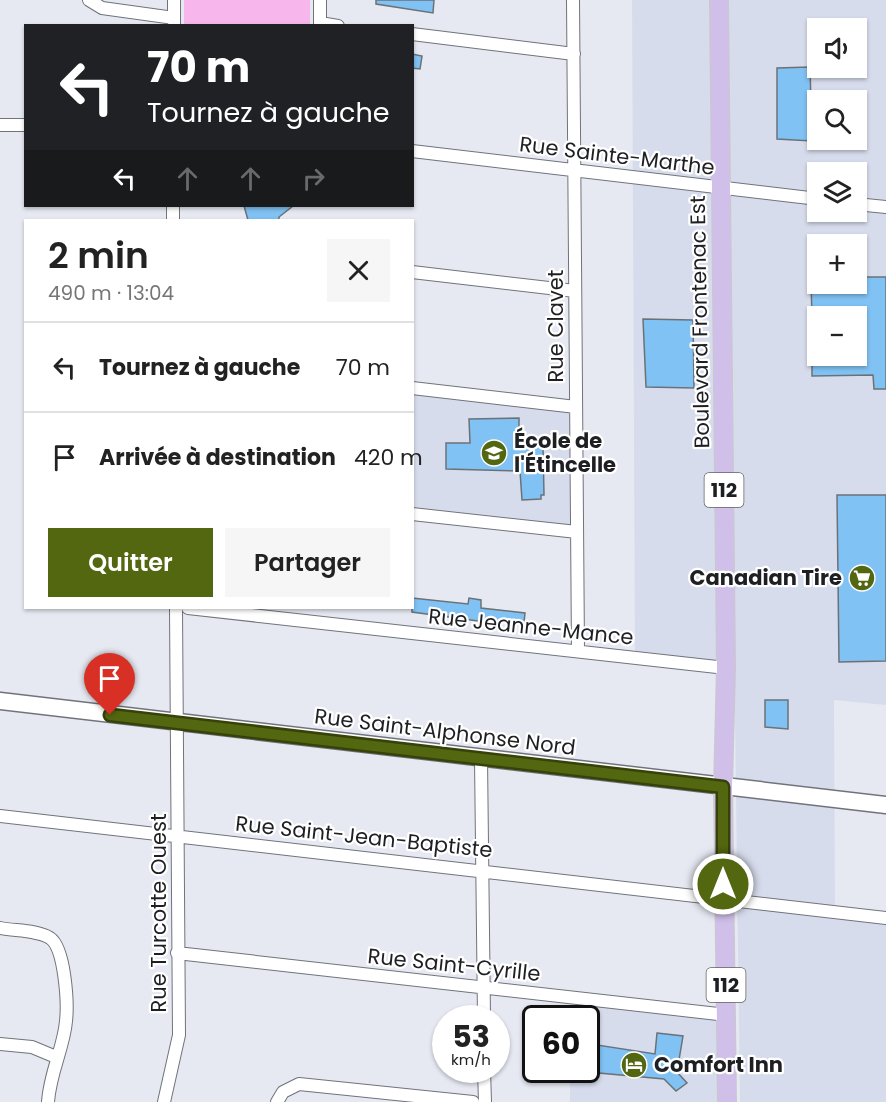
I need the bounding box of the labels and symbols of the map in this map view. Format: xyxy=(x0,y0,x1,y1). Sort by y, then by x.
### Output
street label: Rue Sainte-Marthe xyxy=(518,129,716,182)
street label: Boulevard Frontenac Est xyxy=(683,195,716,449)
street label: Rue Clavet xyxy=(541,270,570,382)
place label: École de l'Étincelle xyxy=(514,426,616,479)
school or university icon: École de l'Étincelle xyxy=(479,438,509,468)
road number: 112 xyxy=(704,473,744,507)
place label: Canadian Tire xyxy=(689,563,842,592)
supermarket icon: Canadian Tire xyxy=(847,563,877,593)
street label: Rue Jeanne-Mance xyxy=(427,601,635,652)
pin xyxy=(84,653,135,715)
street label: Rue Saint-Alphonse Nord xyxy=(313,701,577,762)
street label: Rue Saint-Jean-Baptiste xyxy=(234,809,494,864)
street label: Rue Turcotte Ouest xyxy=(144,813,173,1013)
position arrow xyxy=(691,852,755,916)
street label: Rue Saint-Cyrille xyxy=(366,941,542,988)
road number: 112 xyxy=(706,968,746,1002)
speed limit sign: 60 xyxy=(522,1005,600,1083)
hotel icon: Comfort Inn xyxy=(619,1050,649,1080)
place label: Comfort Inn xyxy=(654,1050,783,1079)

